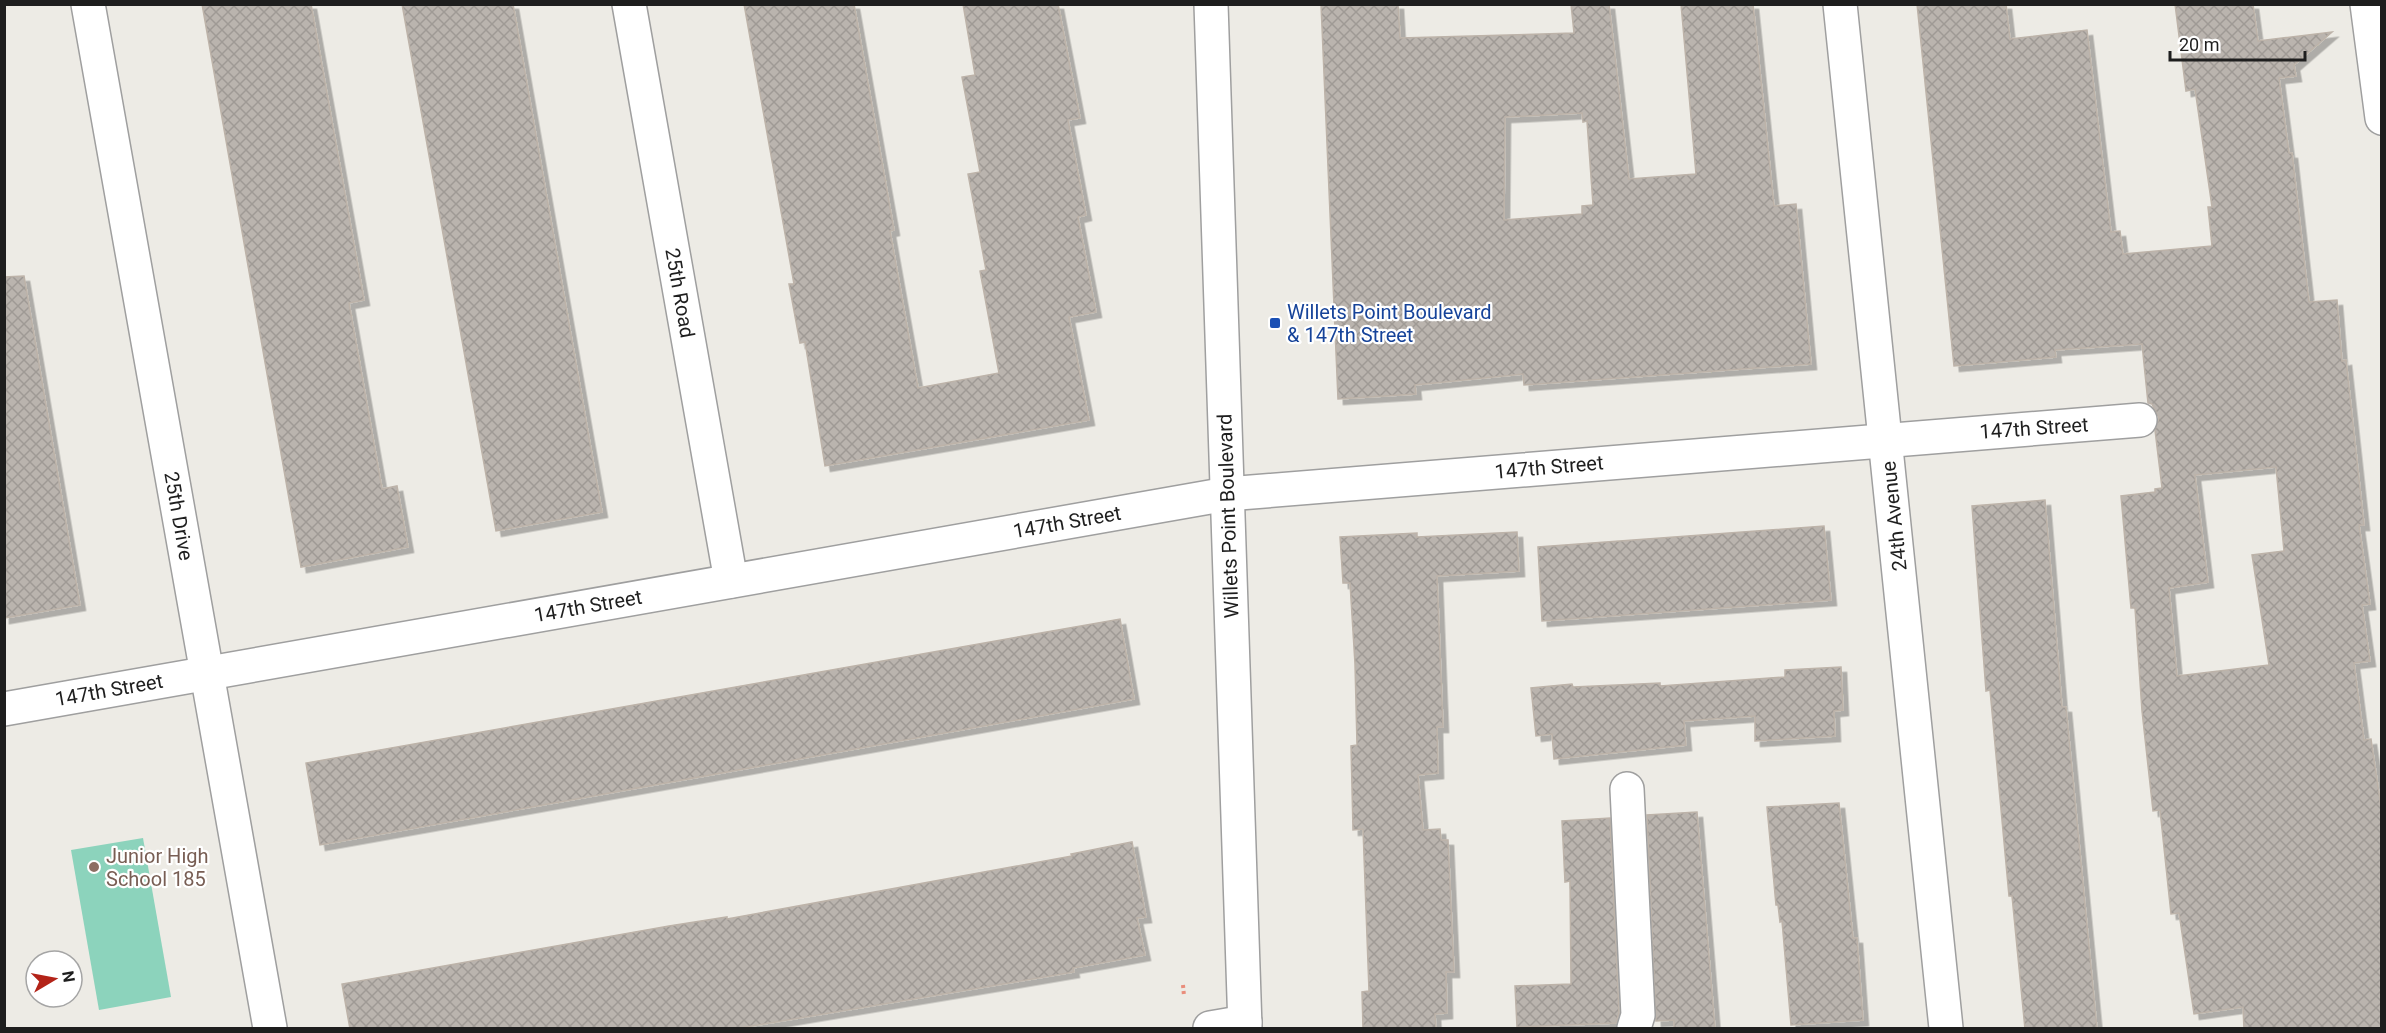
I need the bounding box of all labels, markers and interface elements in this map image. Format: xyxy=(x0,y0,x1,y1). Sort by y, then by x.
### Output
scale bar xyxy=(2170,24,2305,62)
text: 20 m xyxy=(2179,34,2219,55)
street label: 25th Road xyxy=(660,246,700,340)
place label: Willets Point Boulevard & 147th Street xyxy=(1287,300,1492,347)
marker: Willets Point Boulevard & 147th Street xyxy=(1268,316,1282,330)
street label: 147th Street xyxy=(1979,412,2089,444)
street label: Willets Point Boulevard xyxy=(1212,413,1244,619)
street label: 147th Street xyxy=(1494,450,1604,484)
street label: 24th Avenue xyxy=(1876,460,1912,572)
street label: 25th Drive xyxy=(159,470,199,562)
street label: 147th Street xyxy=(1011,501,1123,543)
street label: 147th Street xyxy=(532,585,644,627)
street label: 147th Street xyxy=(53,669,165,711)
place label: Junior High School 185 xyxy=(106,844,209,891)
marker: Junior High School 185 xyxy=(87,860,101,874)
north arrow xyxy=(24,949,84,1009)
text: N xyxy=(58,969,79,984)

